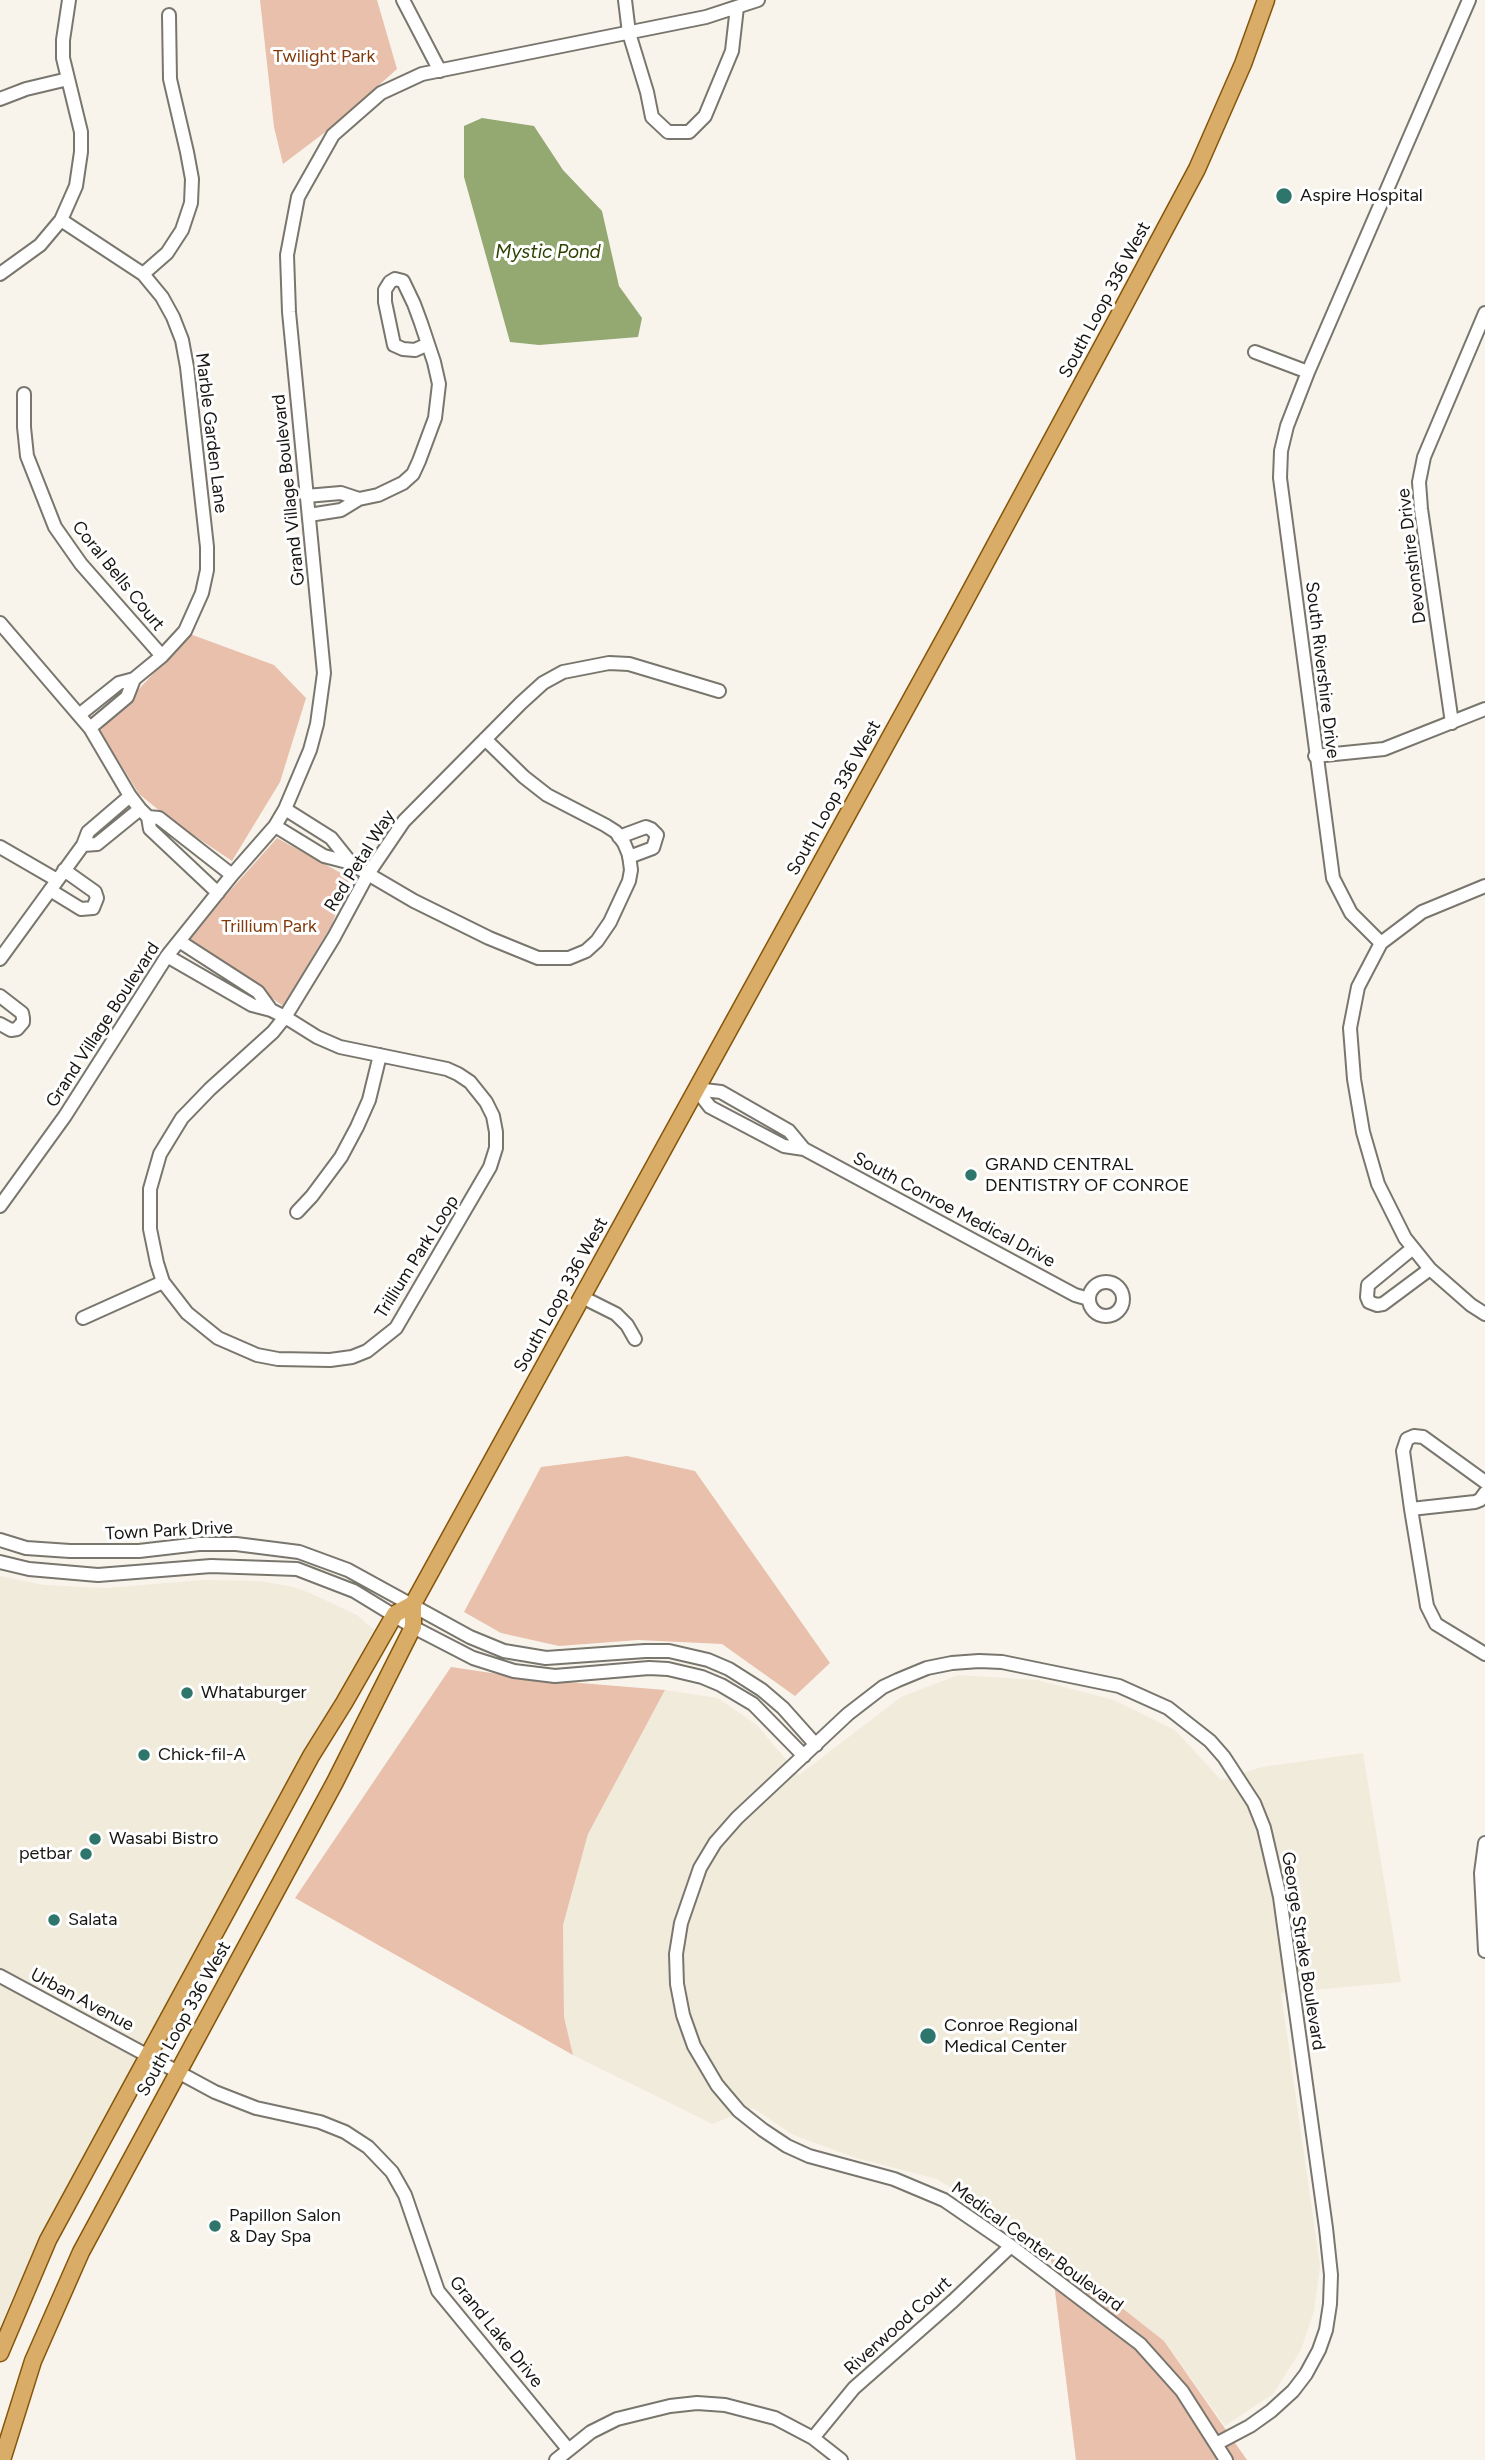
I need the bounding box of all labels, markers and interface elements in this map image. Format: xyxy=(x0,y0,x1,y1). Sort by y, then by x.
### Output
park label: Twilight Park xyxy=(273,46,375,68)
place label: Aspire Hospital xyxy=(1300,185,1423,207)
marker: Aspire Hospital xyxy=(1274,186,1294,206)
street label: South Loop 336 West xyxy=(1055,218,1155,382)
water label: Mystic Pond xyxy=(495,241,601,263)
street label: Marble Garden Lane xyxy=(190,352,232,514)
street label: Grand Village Boulevard xyxy=(268,393,310,587)
street label: Devonshire Drive xyxy=(1393,487,1431,625)
street label: Coral Bells Court xyxy=(67,517,169,635)
street label: South Rivershire Drive xyxy=(1300,580,1344,760)
street label: South Loop 336 West xyxy=(782,717,886,879)
street label: Red Petal Way xyxy=(320,806,400,916)
park label: Trillium Park xyxy=(221,916,317,938)
street label: Grand Village Boulevard xyxy=(42,938,164,1112)
street label: South Conroe Medical Drive xyxy=(849,1147,1059,1273)
place label: GRAND CENTRAL DENTISTRY OF CONROE xyxy=(985,1154,1189,1196)
marker: GRAND CENTRAL DENTISTRY OF CONROE xyxy=(963,1167,979,1183)
street label: Trillium Park Loop xyxy=(371,1192,463,1322)
street label: South Loop 336 West xyxy=(509,1214,613,1376)
street label: Town Park Drive xyxy=(105,1517,233,1545)
place label: Whataburger xyxy=(201,1682,307,1704)
marker: Whataburger xyxy=(179,1685,195,1701)
place label: Chick-fil-A xyxy=(158,1744,246,1766)
marker: Chick-fil-A xyxy=(136,1747,152,1763)
place label: Wasabi Bistro xyxy=(109,1828,218,1850)
marker: Wasabi Bistro xyxy=(87,1831,103,1847)
place label: petbar xyxy=(19,1843,72,1865)
marker: petbar xyxy=(78,1846,94,1862)
street label: George Strake Boulevard xyxy=(1277,1850,1329,2052)
place label: Salata xyxy=(68,1909,117,1931)
marker: Salata xyxy=(46,1912,62,1928)
street label: South Loop 336 West xyxy=(132,1938,236,2100)
street label: Urban Avenue xyxy=(27,1964,137,2036)
place label: Conroe Regional Medical Center xyxy=(944,2015,1078,2058)
marker: Conroe Regional Medical Center xyxy=(918,2026,938,2046)
street label: Medical Center Boulevard xyxy=(947,2177,1127,2317)
place label: Papillon Salon & Day Spa xyxy=(229,2205,341,2248)
marker: Papillon Salon & Day Spa xyxy=(207,2218,223,2234)
street label: Grand Lake Drive xyxy=(445,2272,547,2392)
street label: Riverwood Court xyxy=(840,2272,956,2380)

